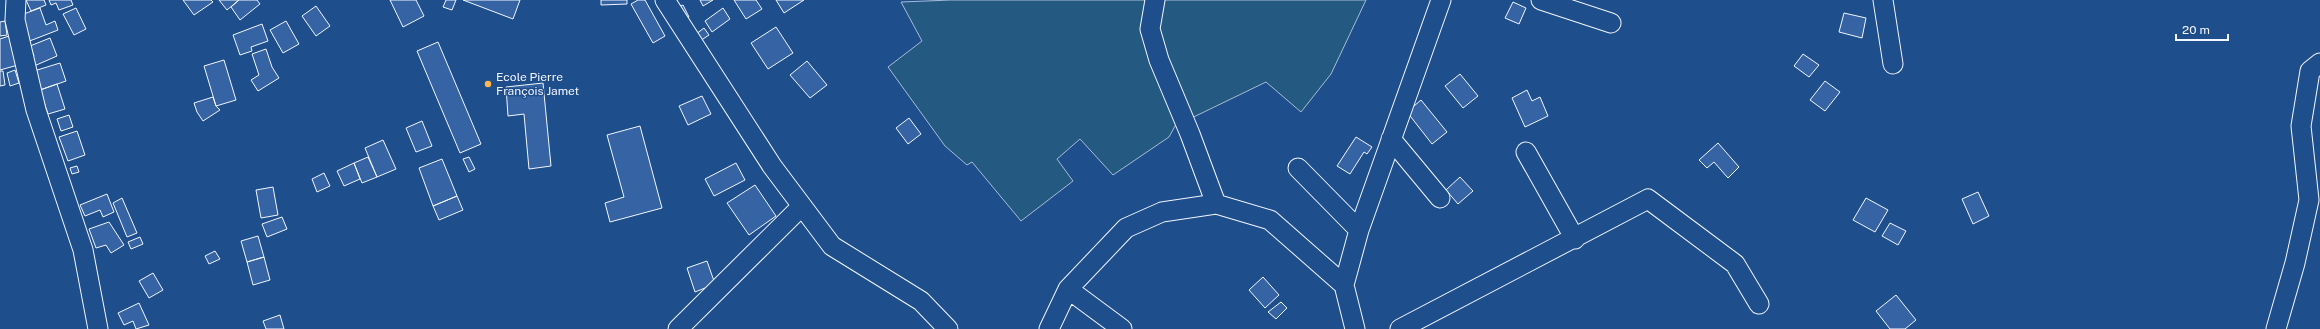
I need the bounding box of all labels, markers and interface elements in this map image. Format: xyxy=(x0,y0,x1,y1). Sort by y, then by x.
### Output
scale bar xyxy=(2176,16,2228,42)
text: 20 m xyxy=(2182,23,2210,37)
place label: Ecole Pierre François Jamet xyxy=(496,70,580,98)
marker: Ecole Pierre François Jamet xyxy=(483,79,493,89)

